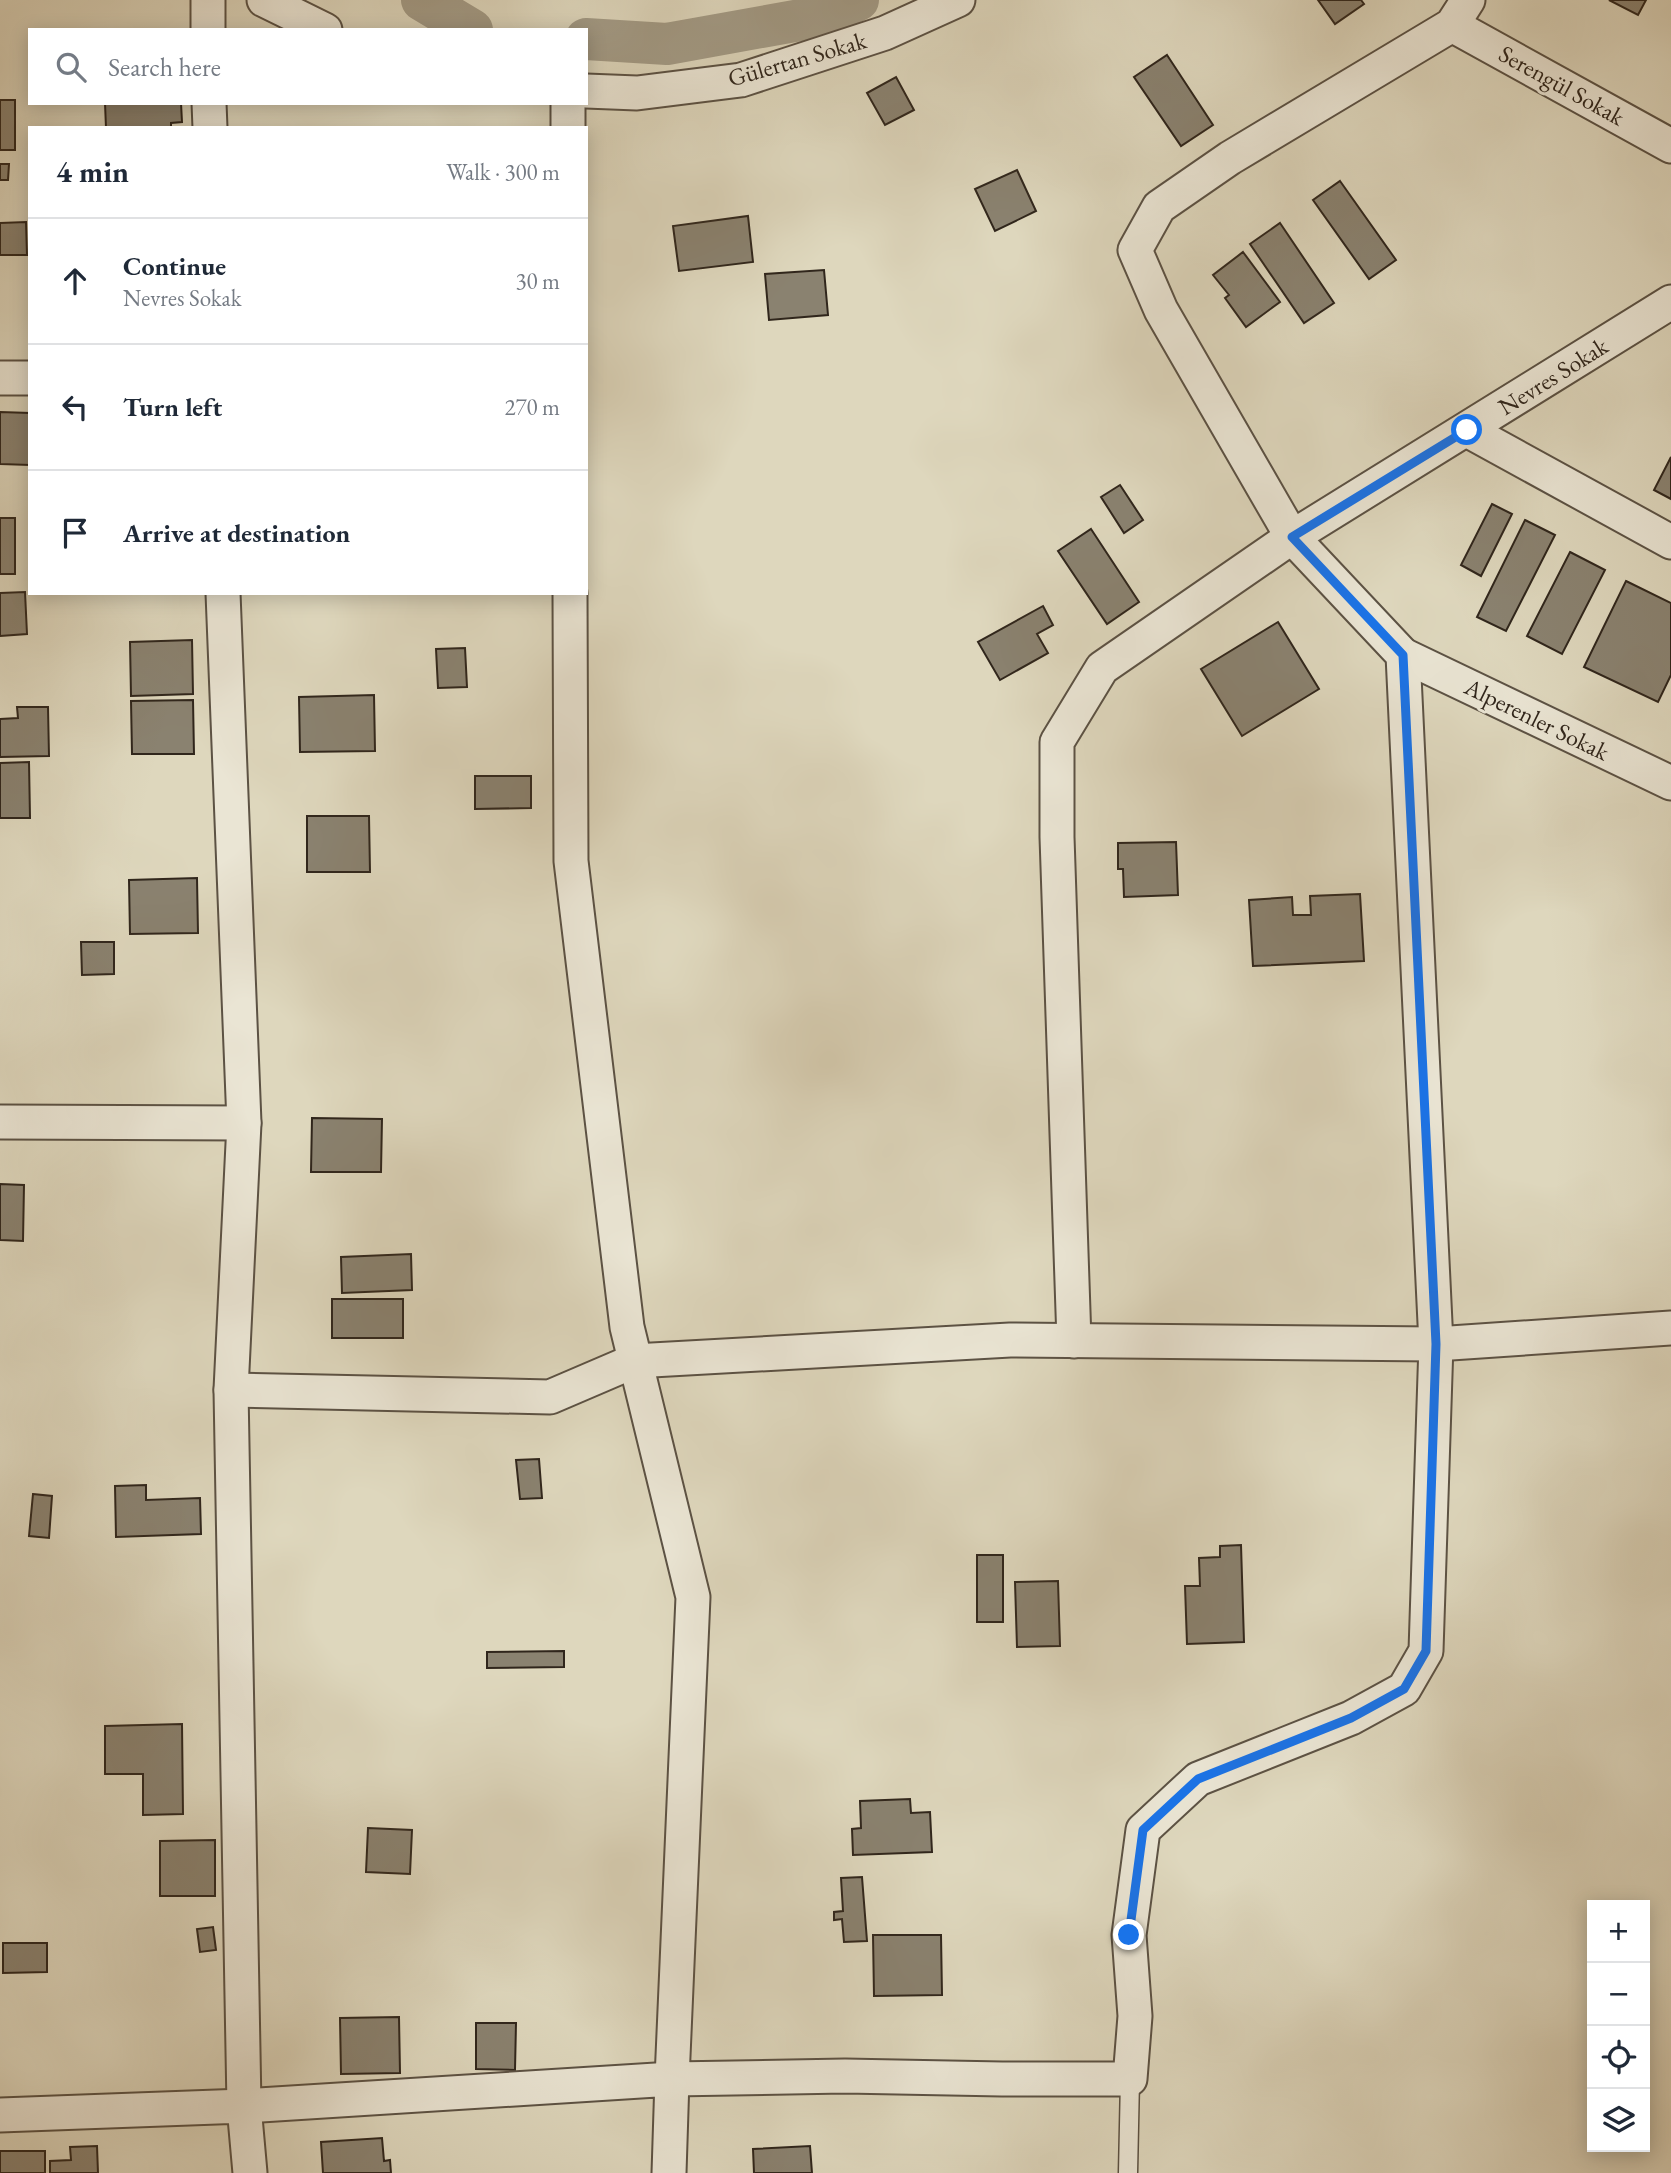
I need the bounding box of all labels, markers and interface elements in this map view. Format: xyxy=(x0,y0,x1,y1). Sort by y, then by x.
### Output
street label: Gülertan Sokak xyxy=(724,24,871,94)
search box xyxy=(28,28,588,105)
street label: Serengül Sokak xyxy=(1494,38,1631,133)
icon: search xyxy=(52,48,90,86)
text: Search here xyxy=(108,50,221,84)
text: 4 min xyxy=(56,152,129,191)
text: Walk · 300 m xyxy=(446,157,560,187)
text: Continue xyxy=(123,249,226,283)
icon: ahead xyxy=(56,262,94,300)
text: 30 m xyxy=(515,266,560,296)
text: Nevres Sokak xyxy=(123,283,241,313)
street label: Nevres Sokak xyxy=(1492,330,1614,422)
icon: left xyxy=(56,388,94,426)
text: Turn left xyxy=(123,390,222,424)
text: 270 m xyxy=(504,392,560,422)
route start xyxy=(1451,414,1482,445)
icon: arrive xyxy=(56,514,94,552)
text: Arrive at destination xyxy=(123,516,350,550)
street label: Alperenler Sokak xyxy=(1459,670,1615,768)
map controls xyxy=(1587,1900,1650,2152)
button: + xyxy=(1587,1900,1650,1963)
route end xyxy=(1113,1919,1144,1950)
button: − xyxy=(1587,1963,1650,2026)
button: locate xyxy=(1587,2026,1650,2089)
button: layers xyxy=(1587,2089,1650,2152)

